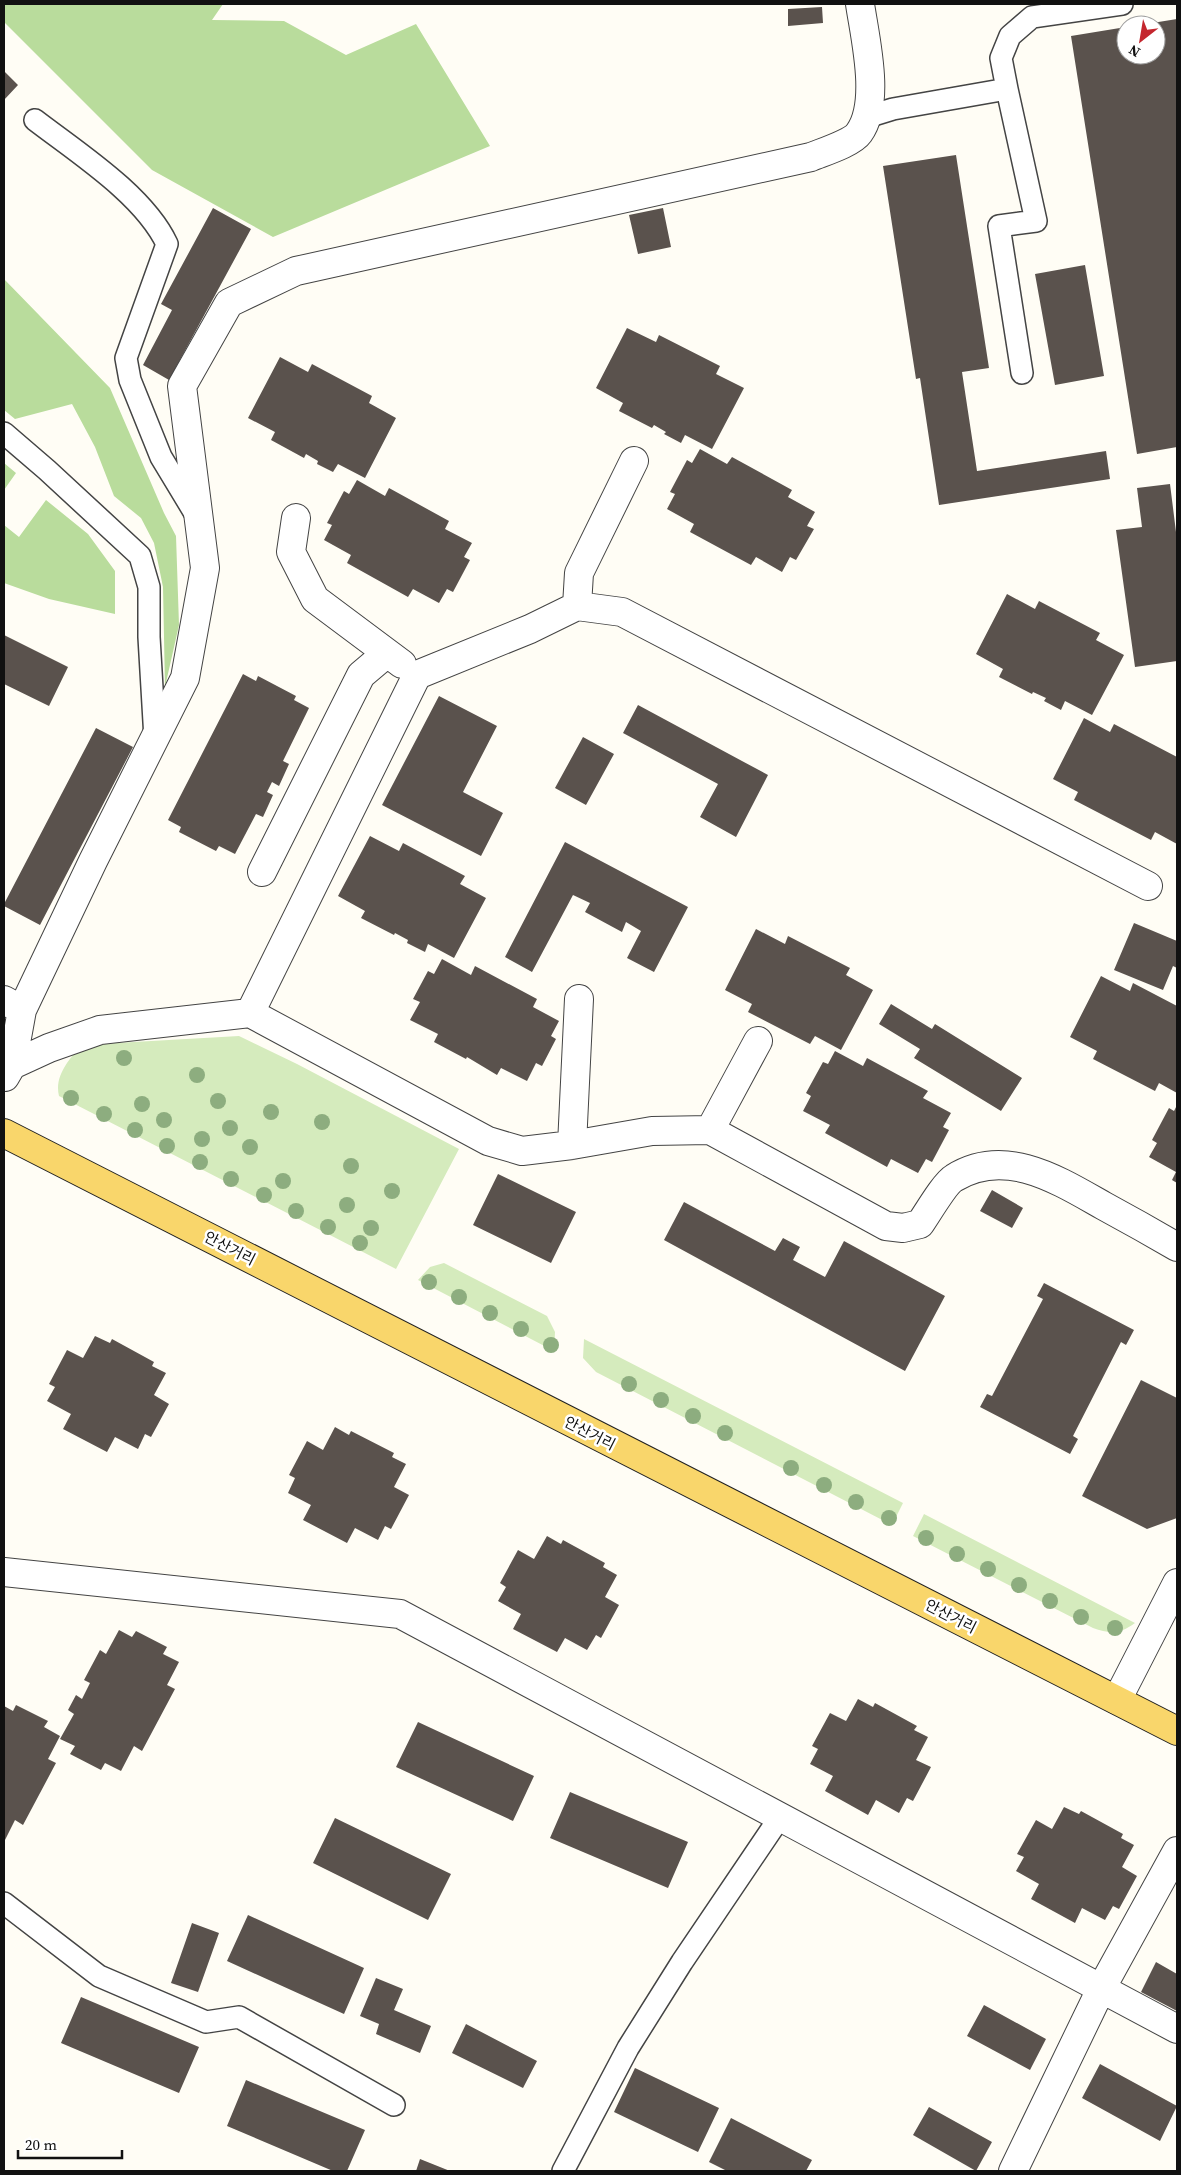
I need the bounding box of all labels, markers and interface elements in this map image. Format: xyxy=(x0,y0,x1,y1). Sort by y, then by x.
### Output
north arrow xyxy=(1116,15,1166,65)
text: N xyxy=(1125,40,1144,62)
street label: 안산거리 xyxy=(201,1226,259,1270)
street label: 안산거리 xyxy=(561,1411,619,1455)
street label: 안산거리 xyxy=(922,1594,980,1638)
scale bar xyxy=(18,2128,121,2160)
text: 20 m xyxy=(25,2134,57,2155)

